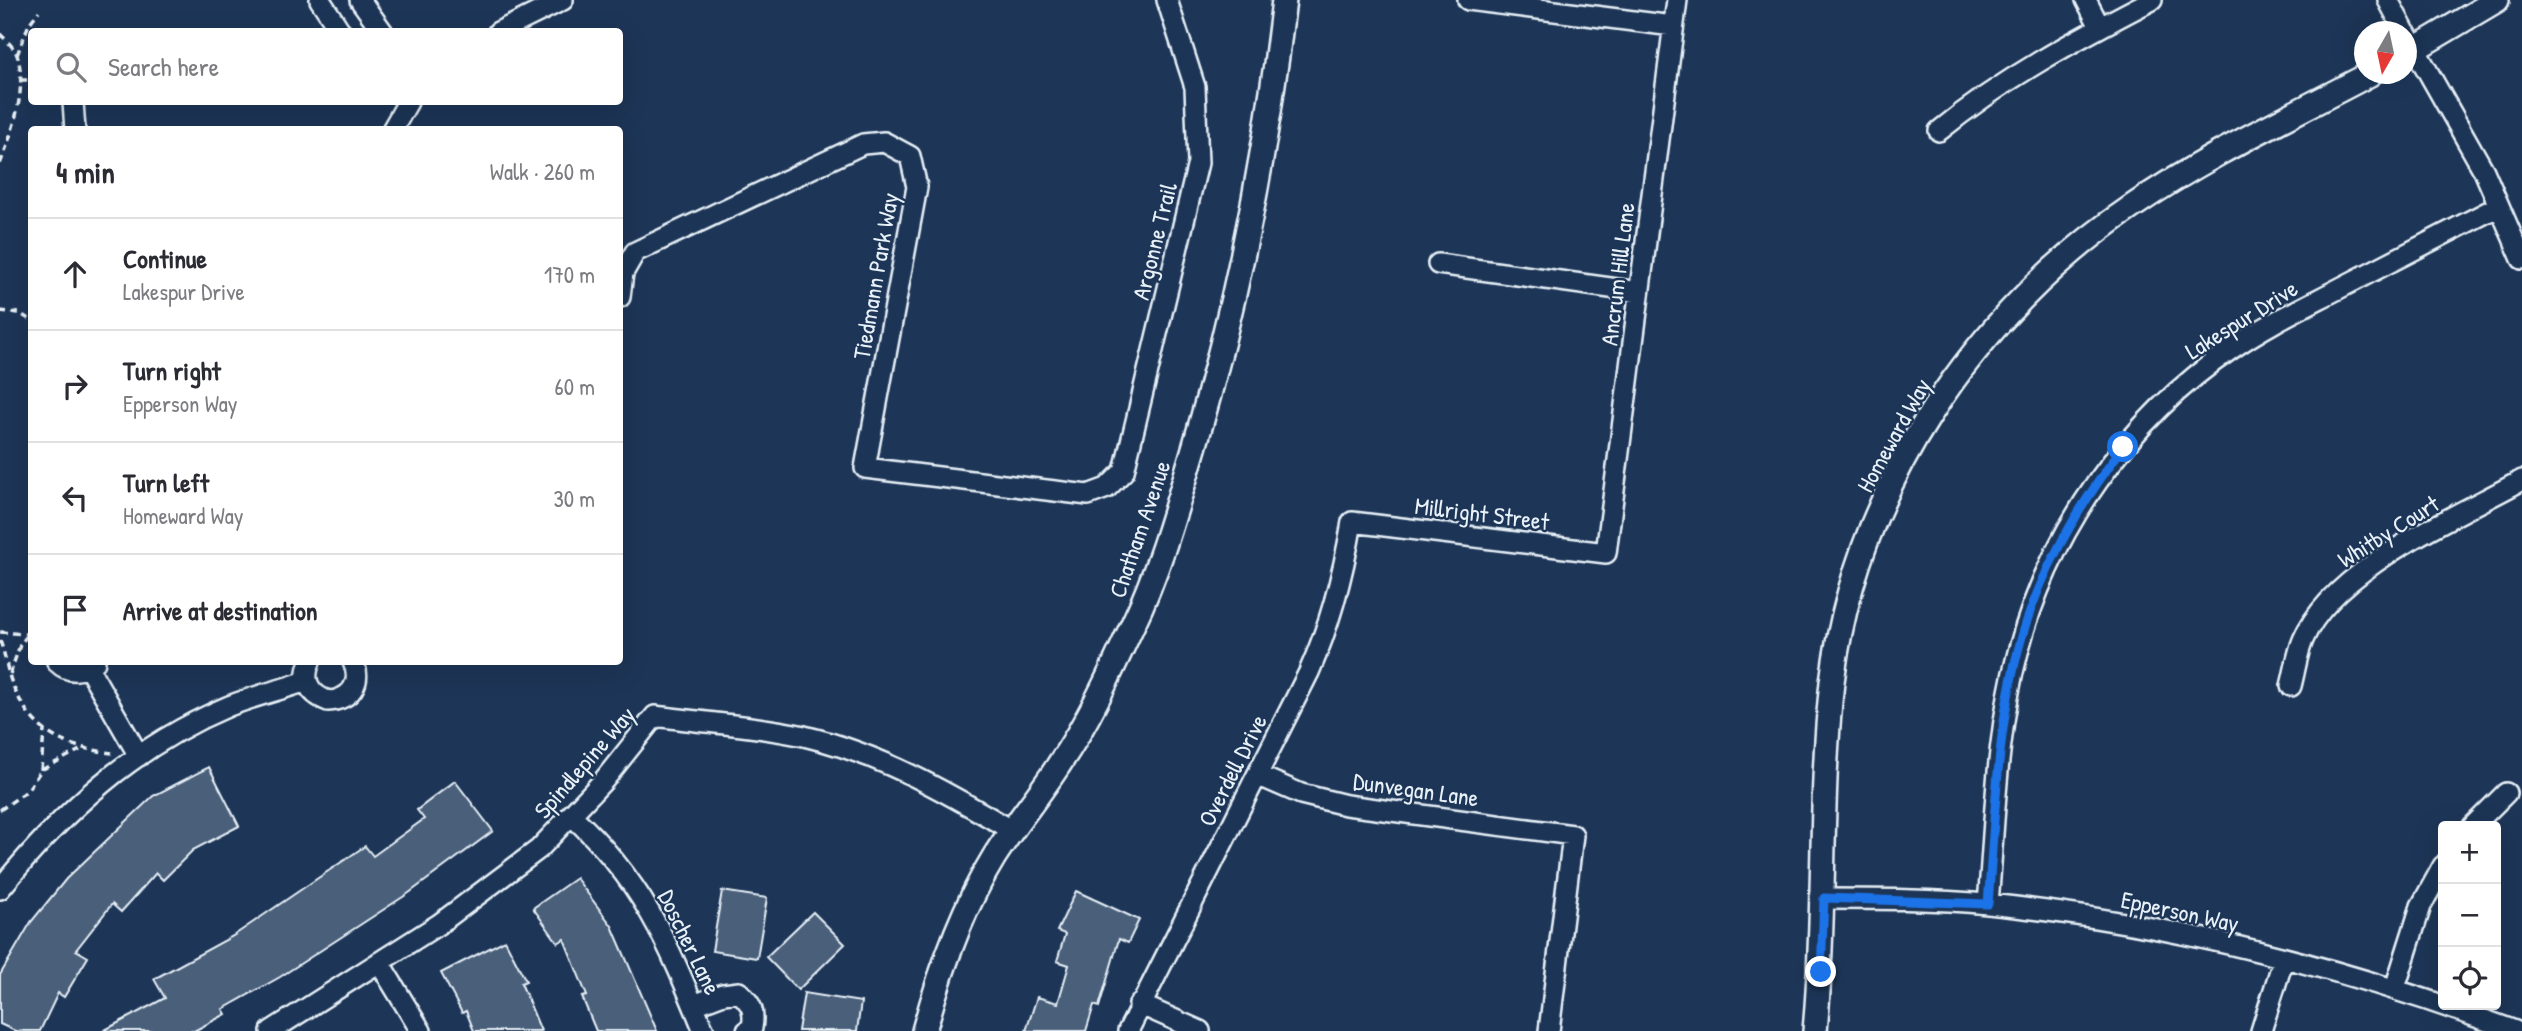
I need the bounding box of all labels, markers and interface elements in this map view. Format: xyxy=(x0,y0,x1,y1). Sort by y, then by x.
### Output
north arrow xyxy=(2354,21,2417,84)
search box xyxy=(28,28,623,105)
icon: search xyxy=(52,48,90,86)
text: Search here xyxy=(108,49,219,84)
text: 4 min xyxy=(56,152,115,192)
text: Walk · 260 m xyxy=(490,156,595,187)
street label: Argonne Trail xyxy=(1124,178,1184,303)
street label: Tiedmann Park Way xyxy=(845,190,905,362)
street label: Ancrum Hill Lane xyxy=(1592,200,1642,347)
text: Continue xyxy=(123,241,207,276)
icon: ahead xyxy=(56,255,94,293)
text: 170 m xyxy=(544,259,595,290)
street label: Lakespur Drive xyxy=(2179,272,2304,366)
text: Lakespur Drive xyxy=(123,276,245,307)
text: Turn right xyxy=(123,353,221,388)
icon: right xyxy=(56,367,94,405)
text: 60 m xyxy=(555,371,595,402)
street label: Homeward Way xyxy=(1849,372,1937,498)
text: Epperson Way xyxy=(123,388,238,419)
route start xyxy=(2107,431,2138,462)
street label: Chatham Avenue xyxy=(1101,456,1178,602)
text: Turn left xyxy=(123,465,209,500)
icon: left xyxy=(56,479,94,517)
text: 30 m xyxy=(553,483,595,514)
street label: Whitby Court xyxy=(2331,487,2445,575)
street label: Millright Street xyxy=(1413,489,1552,537)
text: Homeward Way xyxy=(123,500,244,531)
icon: arrive xyxy=(56,591,94,629)
text: Arrive at destination xyxy=(123,593,318,628)
street label: Spindlepine Way xyxy=(526,699,642,825)
street label: Overdell Drive xyxy=(1190,708,1274,831)
street label: Dunvegan Lane xyxy=(1351,764,1481,814)
map controls xyxy=(2438,821,2501,1010)
button: + xyxy=(2438,821,2501,884)
street label: Epperson Way xyxy=(2118,883,2242,939)
street label: Doscher Lane xyxy=(651,884,729,1000)
button: − xyxy=(2438,884,2501,947)
button: locate xyxy=(2438,947,2501,1010)
route end xyxy=(1805,956,1836,987)

